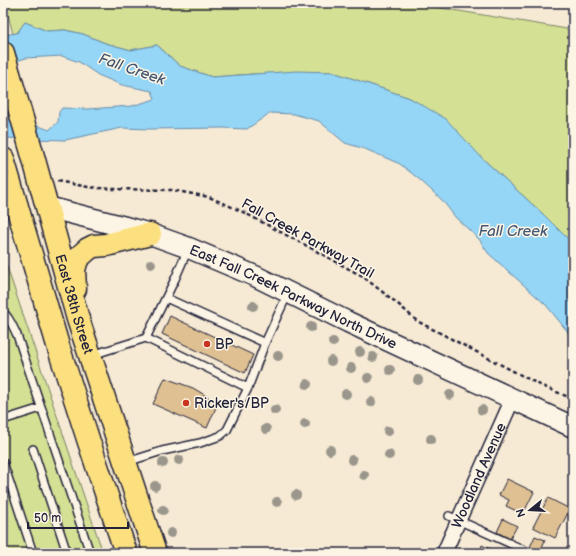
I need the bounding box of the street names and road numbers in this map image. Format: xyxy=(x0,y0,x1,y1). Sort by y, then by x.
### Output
street label: Fall Creek Parkway Trail xyxy=(239,195,377,282)
street label: East Fall Creek Parkway North Drive xyxy=(187,241,400,353)
street label: East 38th Street xyxy=(51,252,97,357)
street label: Woodland Avenue xyxy=(448,420,510,531)

